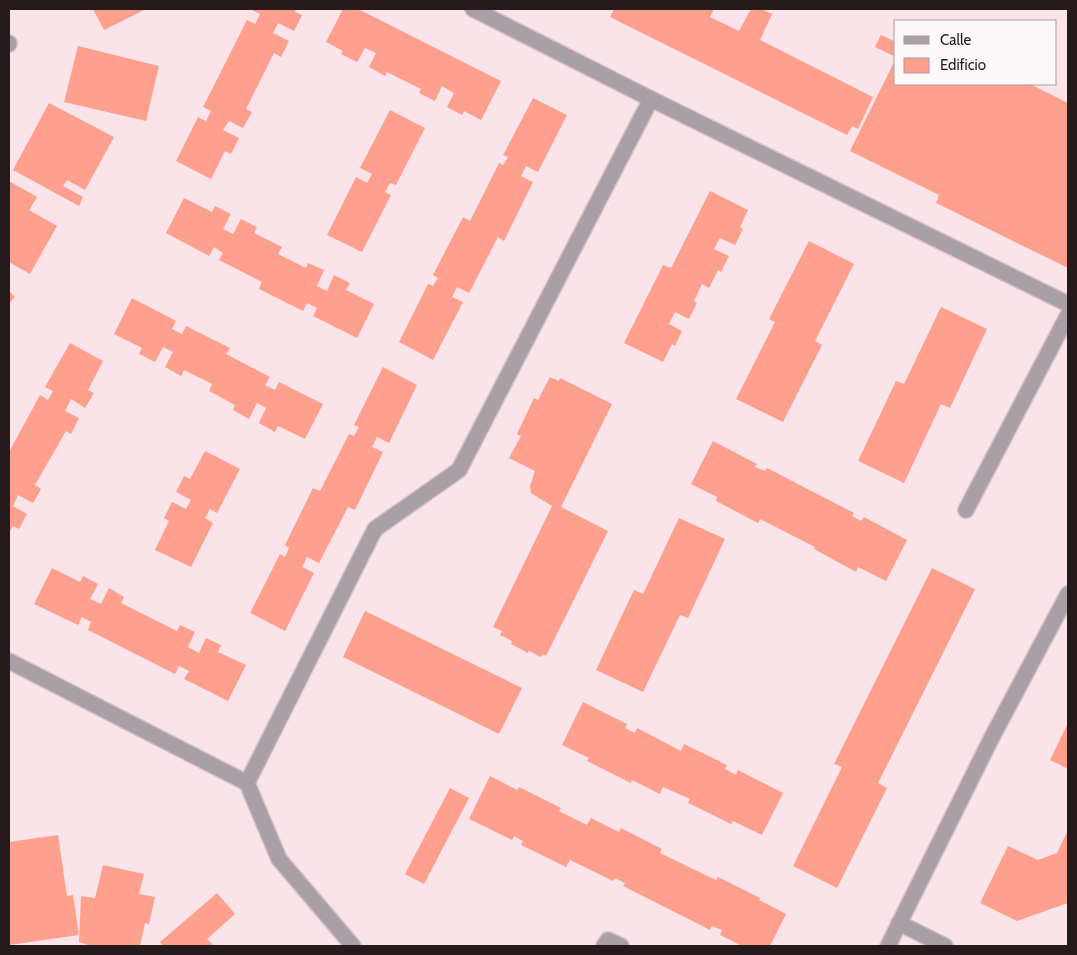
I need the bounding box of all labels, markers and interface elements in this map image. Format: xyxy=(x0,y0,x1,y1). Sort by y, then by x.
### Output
legend xyxy=(894,20,1057,85)
text: Calle xyxy=(940,31,971,49)
text: Edificio xyxy=(940,56,986,74)

